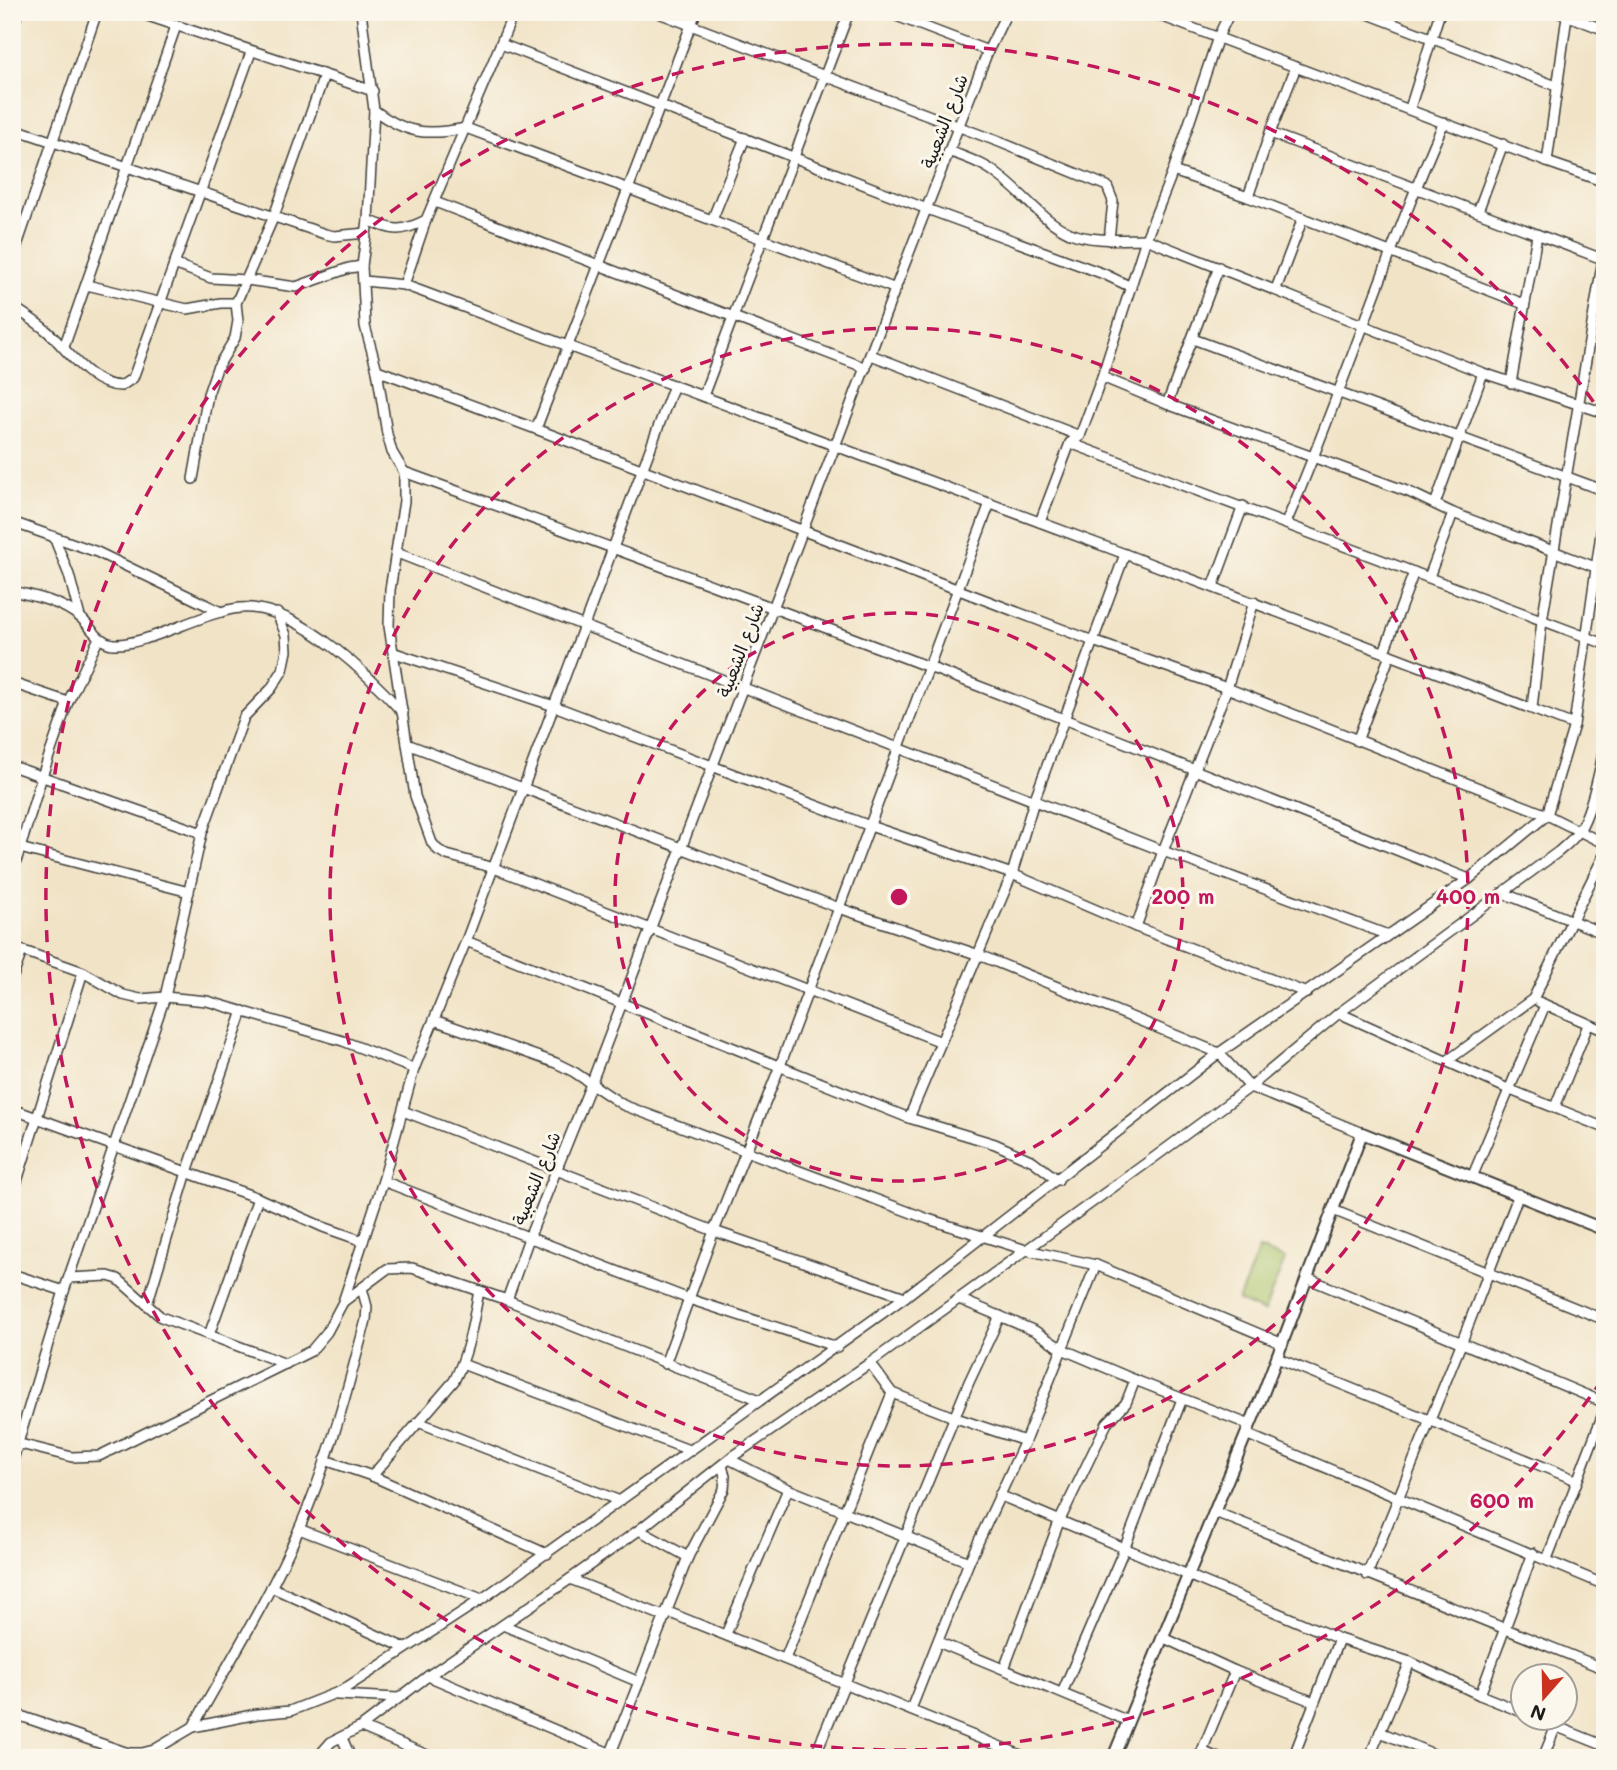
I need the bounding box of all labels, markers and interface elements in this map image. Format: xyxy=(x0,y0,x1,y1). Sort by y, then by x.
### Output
street label: شارع الشعبية xyxy=(915,71,974,172)
street label: شارع الشعبية xyxy=(711,600,770,701)
text: 200 m xyxy=(1152,882,1214,909)
text: 400 m xyxy=(1436,882,1500,909)
centre of rings xyxy=(887,885,911,909)
street label: شارع الشعبية xyxy=(506,1128,567,1229)
text: 600 m xyxy=(1470,1486,1534,1513)
north arrow xyxy=(1508,1662,1578,1732)
text: N xyxy=(1527,1699,1549,1728)

